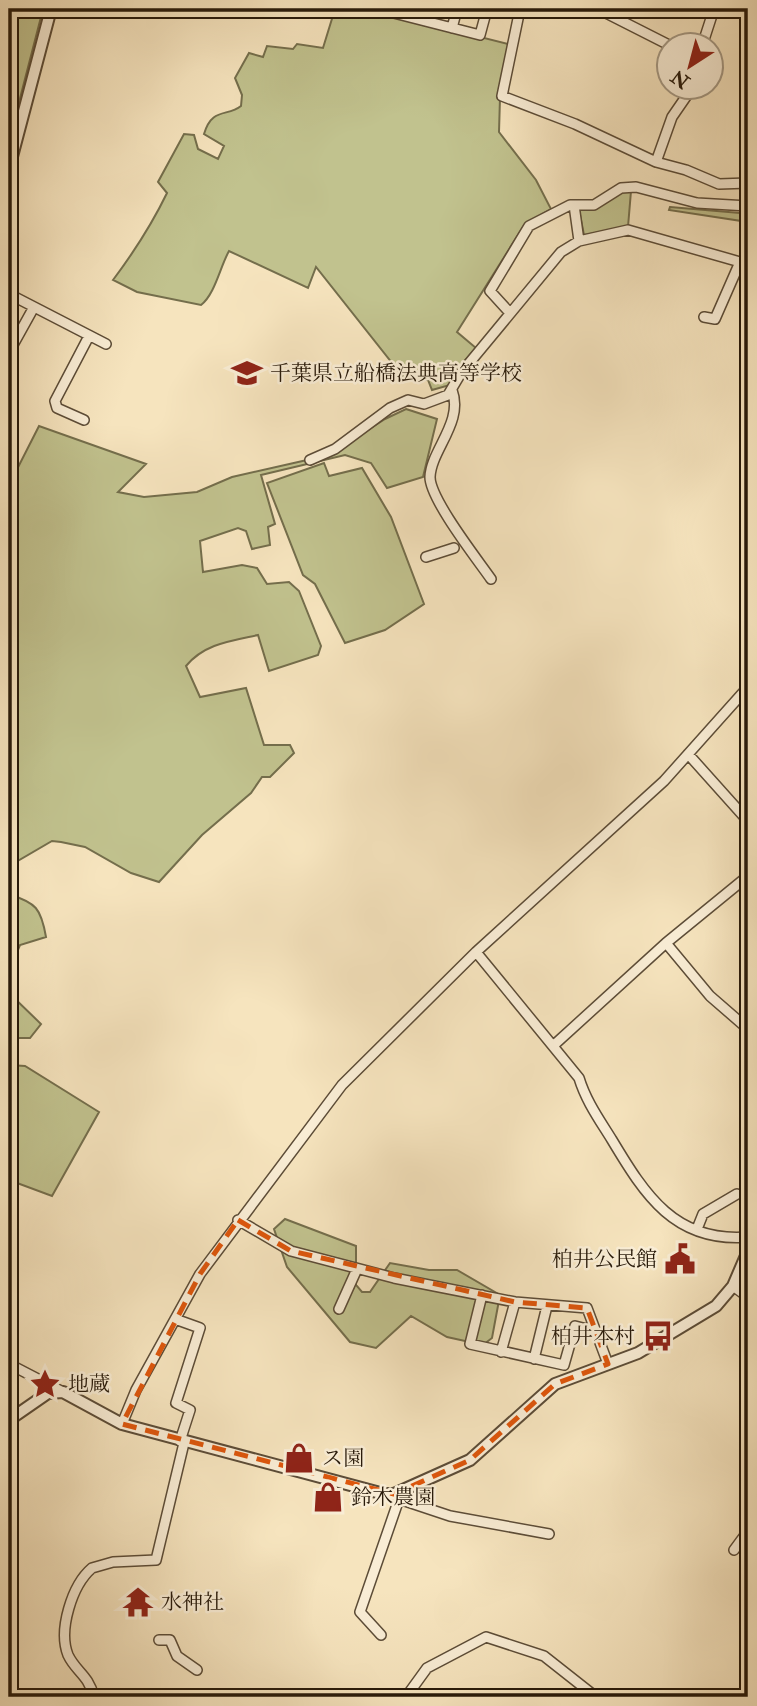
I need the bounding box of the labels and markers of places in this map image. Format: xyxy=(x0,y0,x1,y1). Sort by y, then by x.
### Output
school or university icon: 千葉県立船橋法典高等学校 xyxy=(230,356,264,390)
place label: 千葉県立船橋法典高等学校 xyxy=(270,360,522,387)
public building icon: 柏井公民館 xyxy=(663,1242,697,1276)
place label: 柏井公民館 xyxy=(552,1246,657,1273)
bus stop icon: 柏井本村 xyxy=(641,1319,675,1353)
place label: 柏井本村 xyxy=(551,1323,635,1350)
place icon: 地蔵 xyxy=(28,1367,62,1401)
place label: 地蔵 xyxy=(68,1371,110,1398)
shop icon: ス園 xyxy=(282,1441,316,1475)
place label: ス園 xyxy=(322,1445,364,1472)
shop icon: 鈴木農園 xyxy=(311,1480,345,1514)
place label: 鈴木農園 xyxy=(351,1484,435,1511)
temple icon: 水神社 xyxy=(121,1585,155,1619)
place label: 水神社 xyxy=(161,1589,224,1616)

